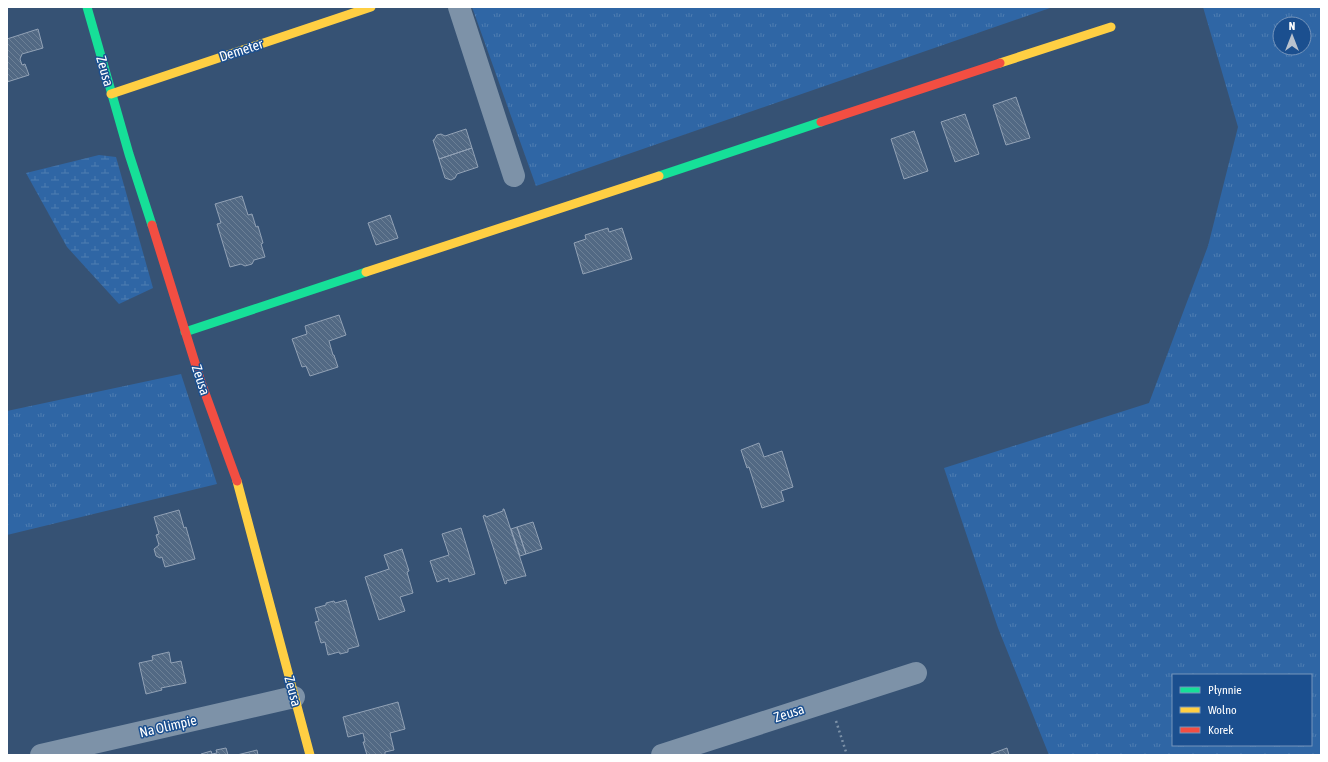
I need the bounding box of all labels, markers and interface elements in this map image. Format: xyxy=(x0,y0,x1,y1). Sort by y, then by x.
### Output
north arrow xyxy=(1272,16,1312,56)
text: N xyxy=(1289,20,1295,32)
street label: Demeter xyxy=(217,35,266,65)
street label: Zeusa xyxy=(93,54,117,88)
street label: Zeusa xyxy=(189,363,213,397)
street label: Zeusa xyxy=(281,674,305,708)
legend xyxy=(1172,674,1312,746)
text: Płynnie xyxy=(1208,683,1242,697)
street label: Zeusa xyxy=(772,701,806,725)
text: Wolno xyxy=(1208,703,1237,717)
street label: Na Olimpie xyxy=(138,712,198,740)
text: Korek xyxy=(1208,723,1234,737)

